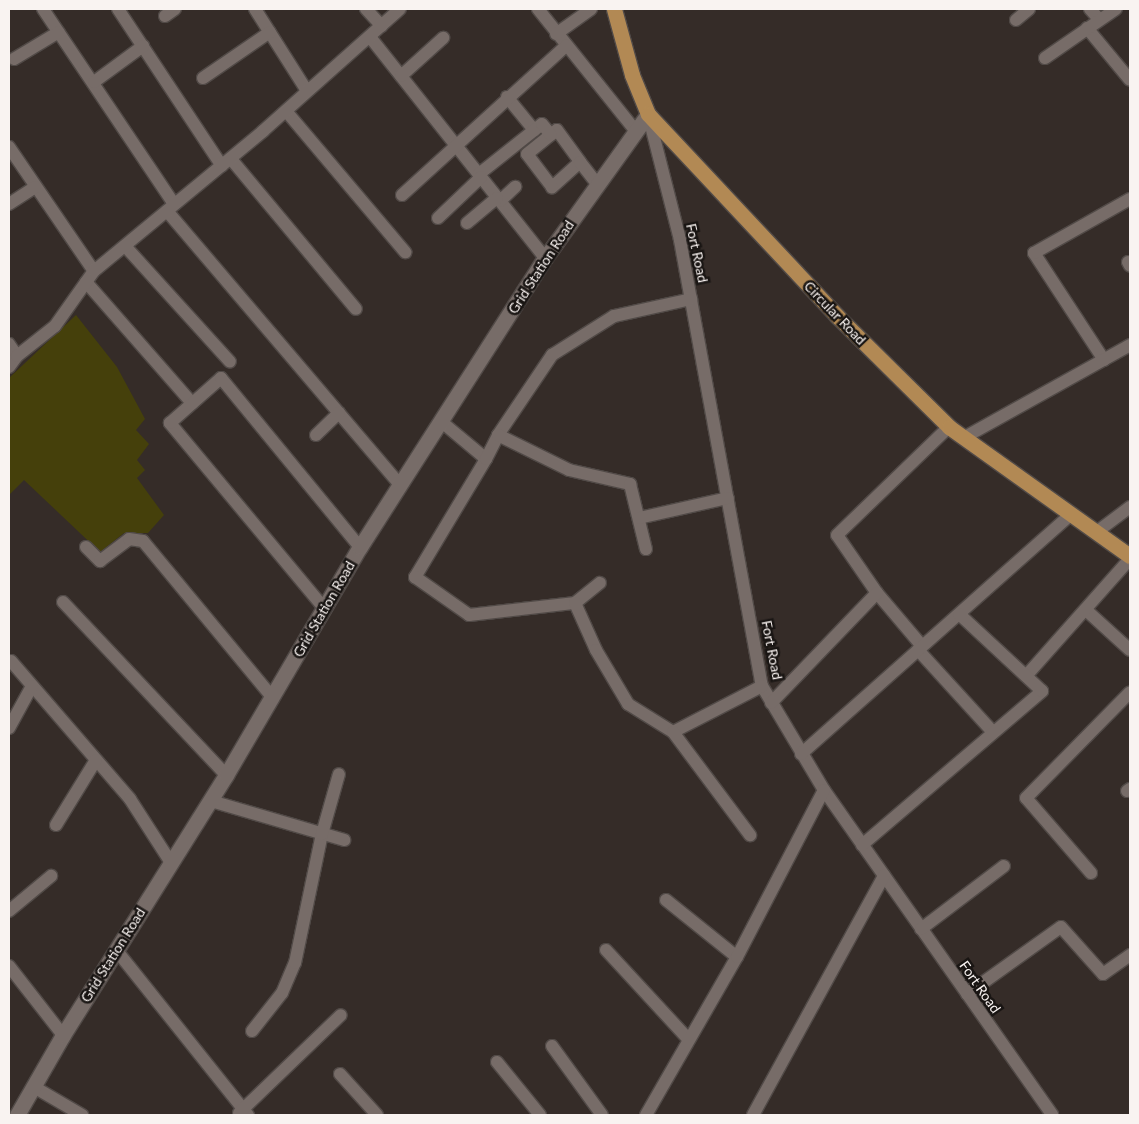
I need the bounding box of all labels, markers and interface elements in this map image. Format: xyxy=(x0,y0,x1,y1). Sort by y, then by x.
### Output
street label: Grid Station Road xyxy=(504,217,578,317)
street label: Fort Road xyxy=(683,222,711,284)
street label: Circular Road xyxy=(800,278,870,348)
street label: Grid Station Road xyxy=(290,558,358,660)
street label: Fort Road xyxy=(758,619,786,681)
street label: Grid Station Road xyxy=(77,905,149,1005)
street label: Fort Road xyxy=(956,958,1004,1016)

